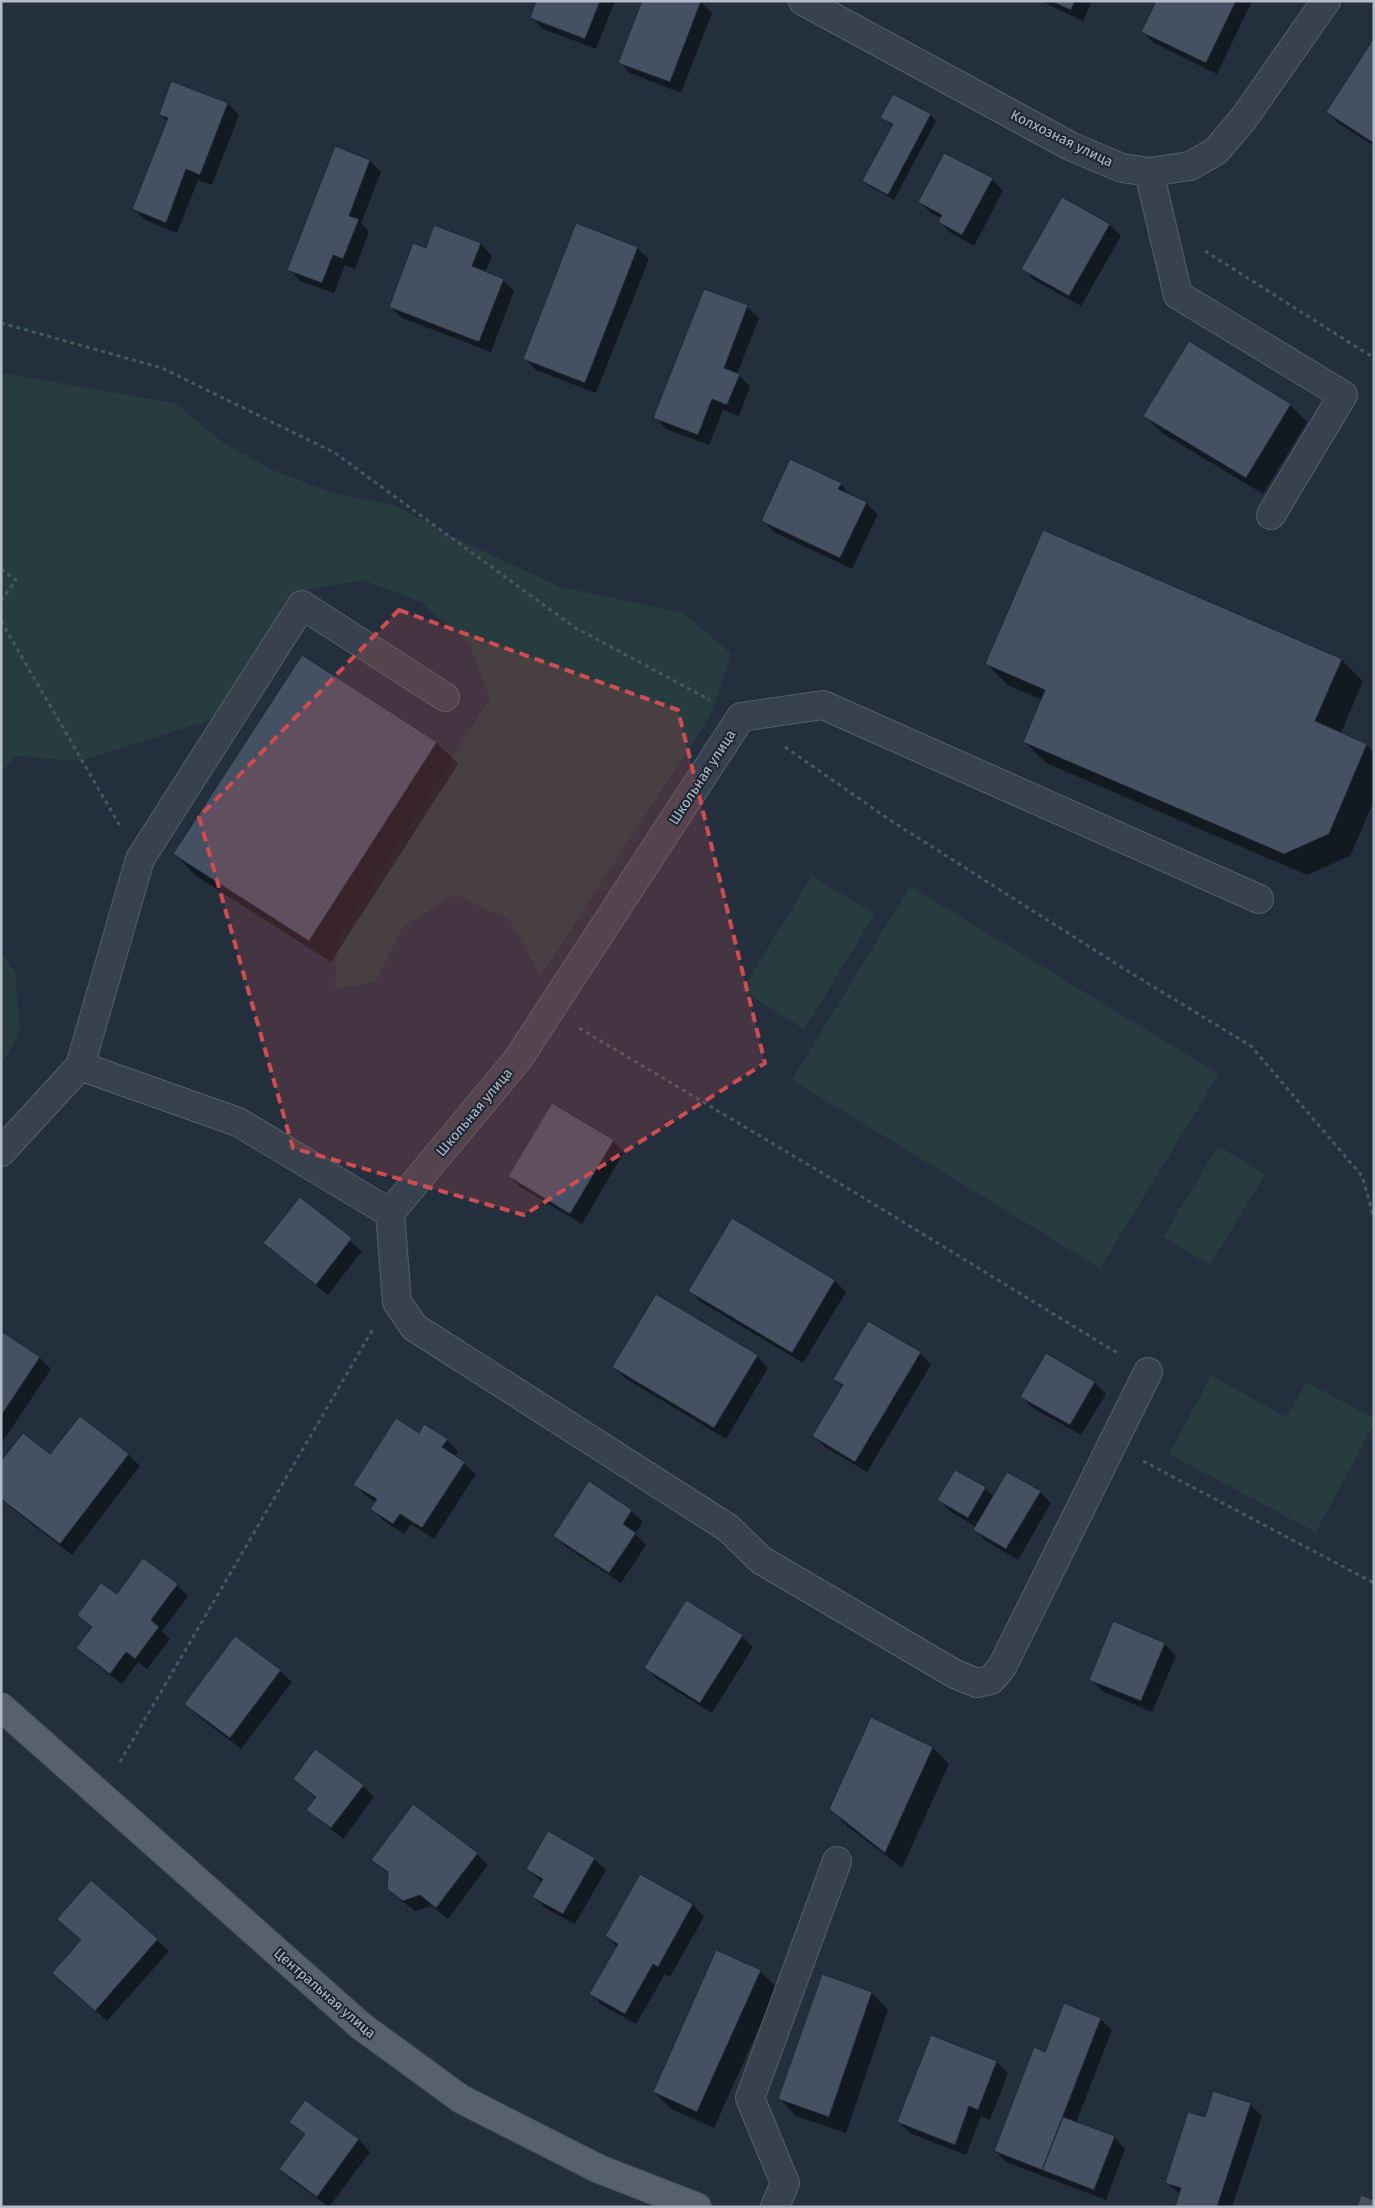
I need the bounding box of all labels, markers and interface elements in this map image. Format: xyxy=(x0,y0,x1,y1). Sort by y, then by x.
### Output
street label: Колхозная улица xyxy=(1008,106,1116,171)
street label: Школьная улица xyxy=(665,727,739,828)
street label: Школьная улица xyxy=(433,1065,516,1160)
street label: Центральная улица xyxy=(270,1945,379,2042)

